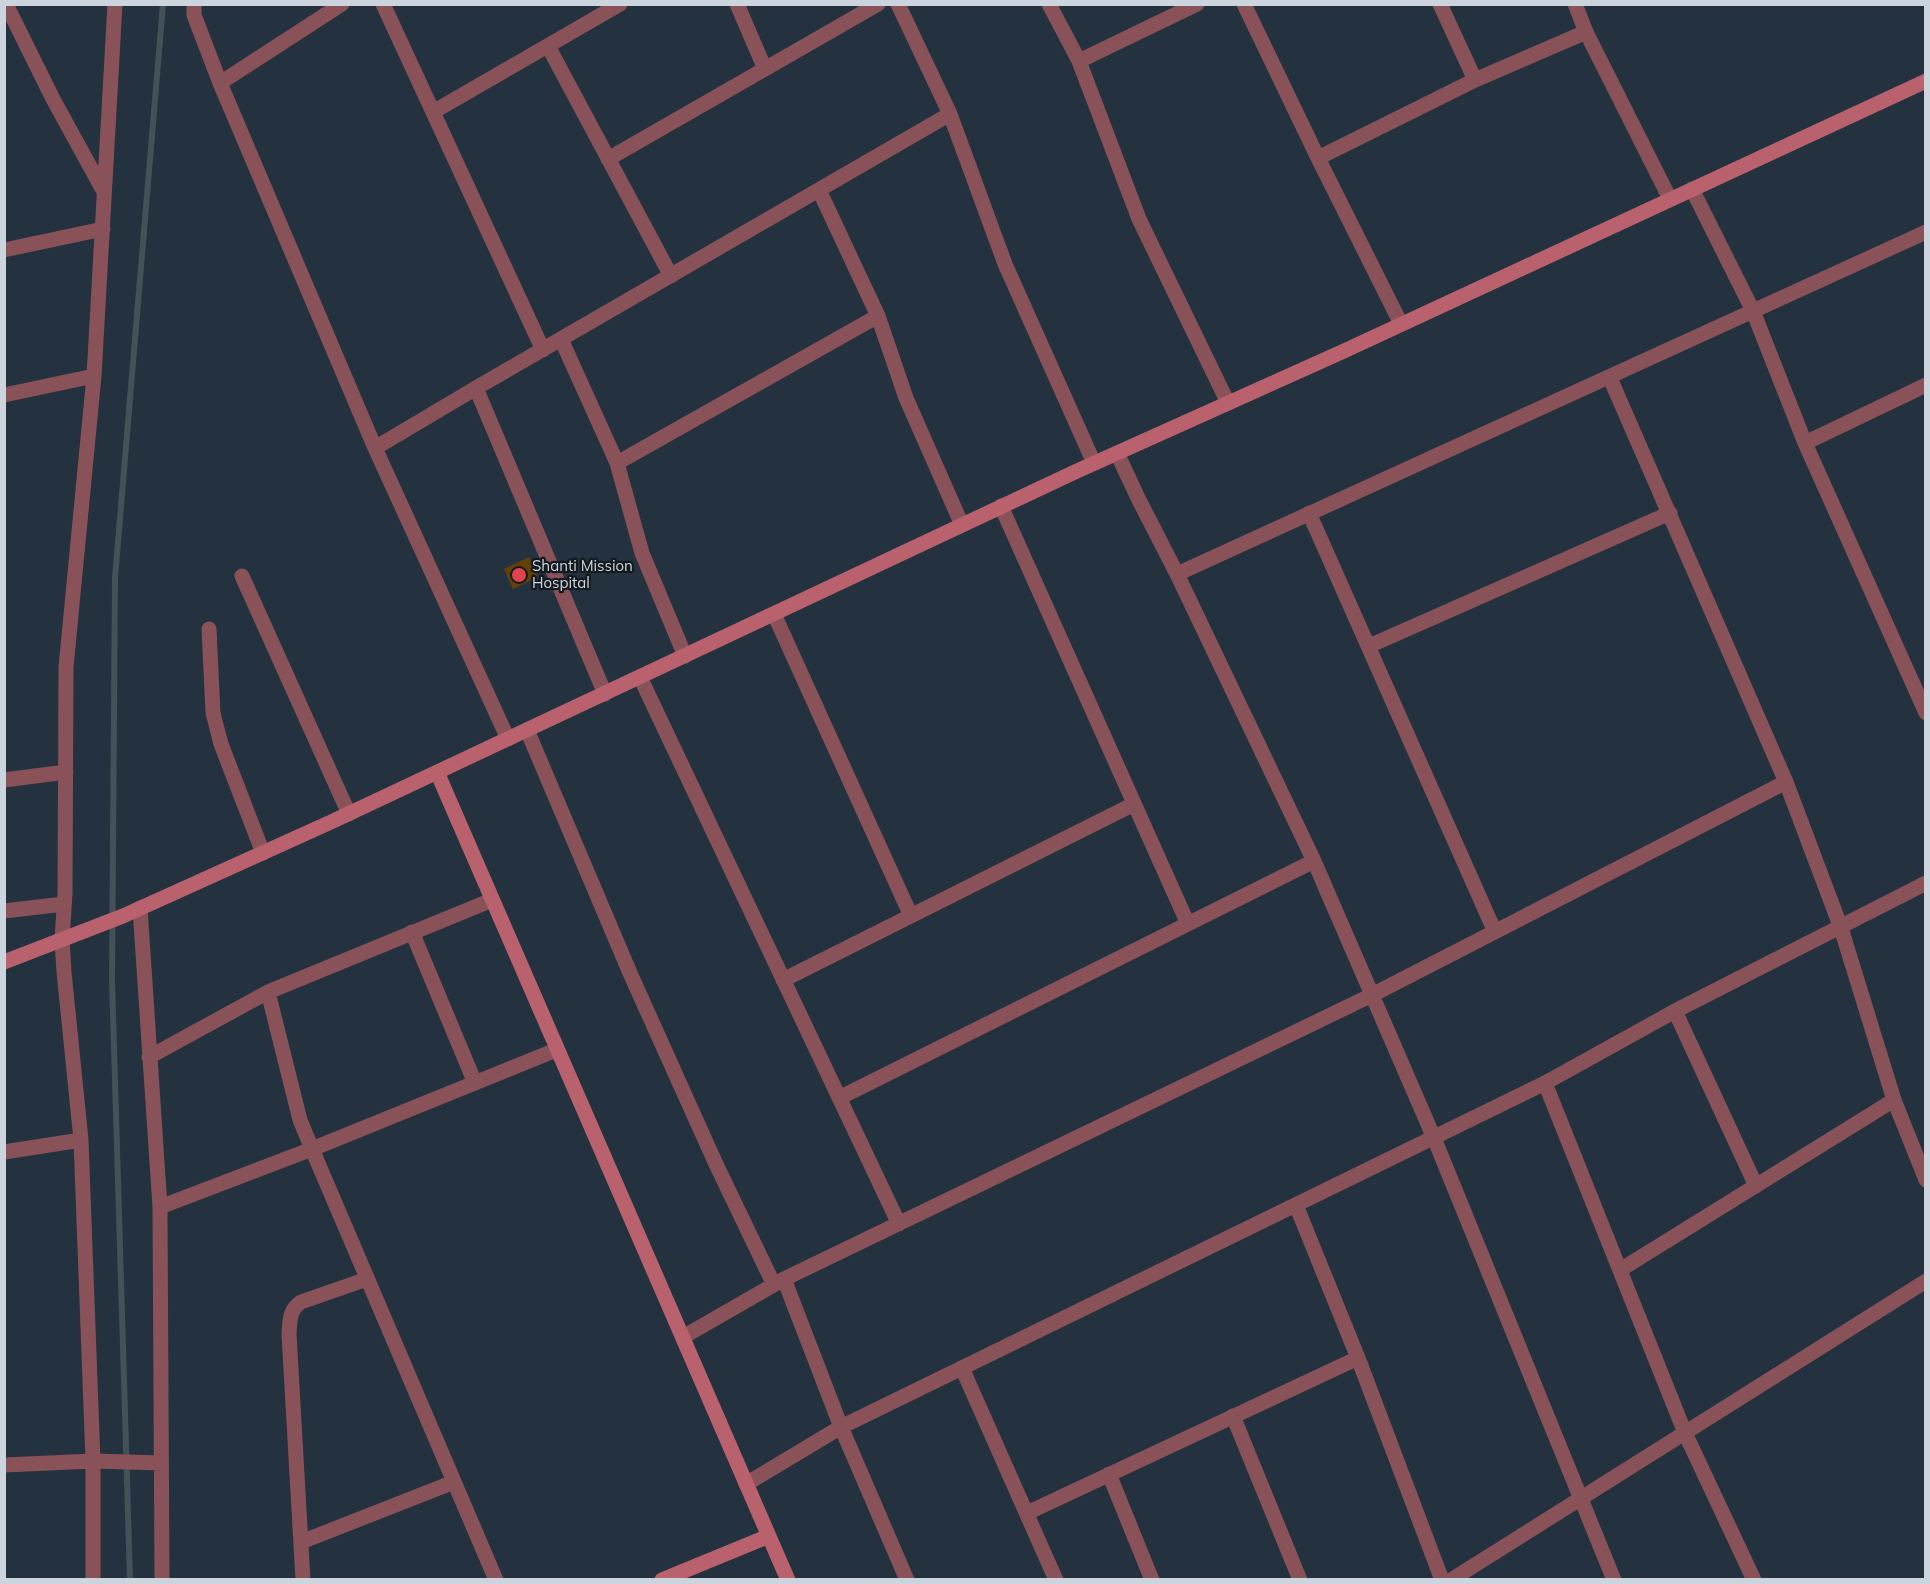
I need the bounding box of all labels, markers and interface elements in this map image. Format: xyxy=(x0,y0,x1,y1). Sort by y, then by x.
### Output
place label: Shanti Mission Hospital xyxy=(532,557,633,592)
marker: Shanti Mission Hospital xyxy=(510,566,528,584)

